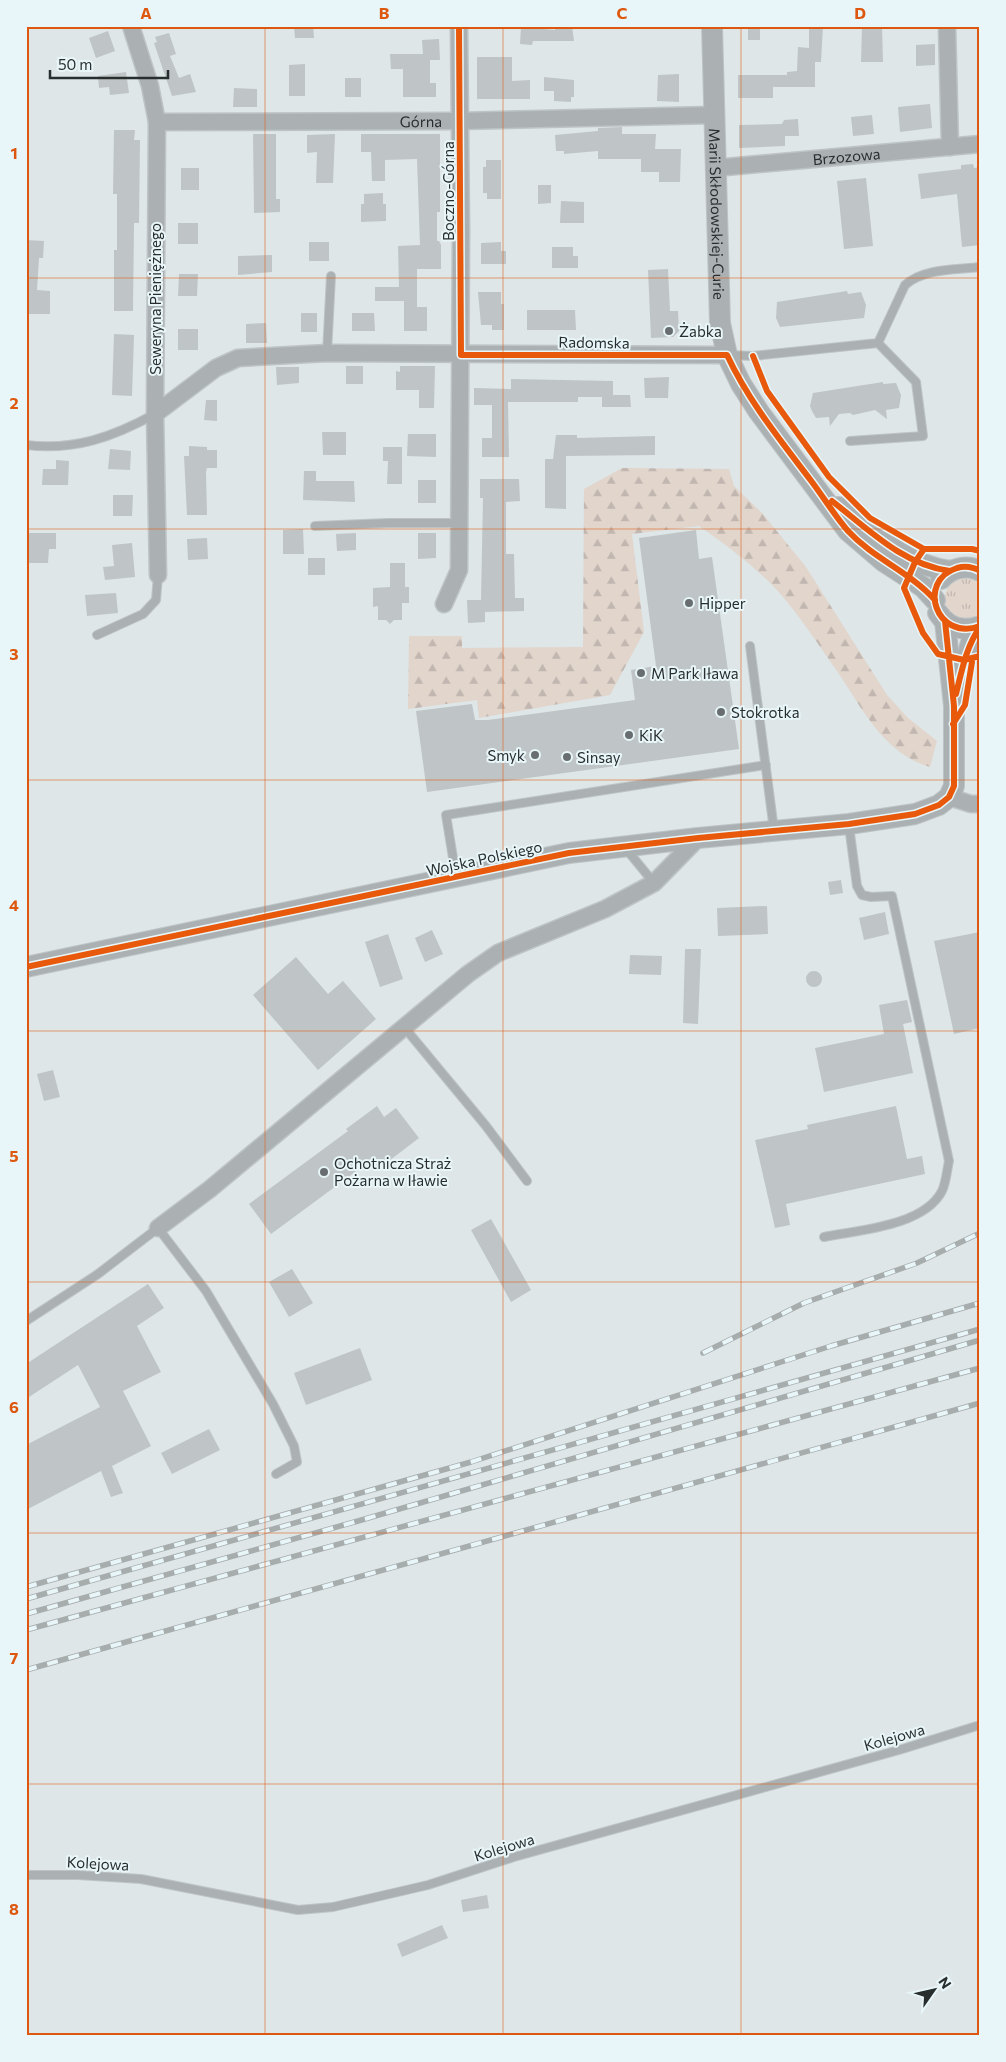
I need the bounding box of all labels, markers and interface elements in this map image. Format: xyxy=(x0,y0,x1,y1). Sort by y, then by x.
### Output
text: A xyxy=(140,3,152,22)
text: B xyxy=(379,3,390,22)
text: C xyxy=(617,3,628,22)
text: D xyxy=(854,3,866,22)
scale bar xyxy=(50,48,168,80)
text: 50 m xyxy=(58,55,92,73)
street label: Górna xyxy=(400,112,442,130)
street label: Marii Skłodowskiej-Curie xyxy=(706,128,728,300)
street label: Boczno-Górna xyxy=(439,141,457,241)
text: 1 xyxy=(10,143,18,162)
street label: Brzozowa xyxy=(812,144,881,168)
street label: Seweryna Pieniężnego xyxy=(146,223,164,375)
place label: Żabka xyxy=(679,322,722,340)
marker: Żabka xyxy=(663,325,675,337)
street label: Radomska xyxy=(558,332,630,352)
text: 2 xyxy=(9,393,19,412)
place label: Hipper xyxy=(699,594,746,612)
marker: Hipper xyxy=(683,597,695,609)
text: 3 xyxy=(9,644,19,663)
place label: M Park Iława xyxy=(651,664,739,682)
marker: M Park Iława xyxy=(635,667,647,679)
place label: Stokrotka xyxy=(731,703,800,721)
marker: Stokrotka xyxy=(715,706,727,718)
place label: KiK xyxy=(639,726,663,744)
marker: KiK xyxy=(623,729,635,741)
place label: Smyk xyxy=(487,746,525,764)
place label: Sinsay xyxy=(577,748,621,766)
marker: Smyk xyxy=(529,749,541,761)
marker: Sinsay xyxy=(561,751,573,763)
street label: Wojska Polskiego xyxy=(424,837,544,879)
text: 4 xyxy=(9,895,19,914)
text: 5 xyxy=(9,1146,19,1165)
place label: Ochotnicza Straż Pożarna w Iławie xyxy=(334,1154,451,1189)
marker: Ochotnicza Straż Pożarna w Iławie xyxy=(318,1166,330,1178)
text: 6 xyxy=(9,1397,19,1416)
text: 7 xyxy=(10,1648,19,1667)
street label: Kolejowa xyxy=(862,1720,926,1754)
street label: Kolejowa xyxy=(472,1829,536,1865)
street label: Kolejowa xyxy=(66,1852,130,1874)
text: 8 xyxy=(9,1899,19,1918)
north arrow xyxy=(908,1964,958,2014)
text: N xyxy=(935,1973,955,1992)

